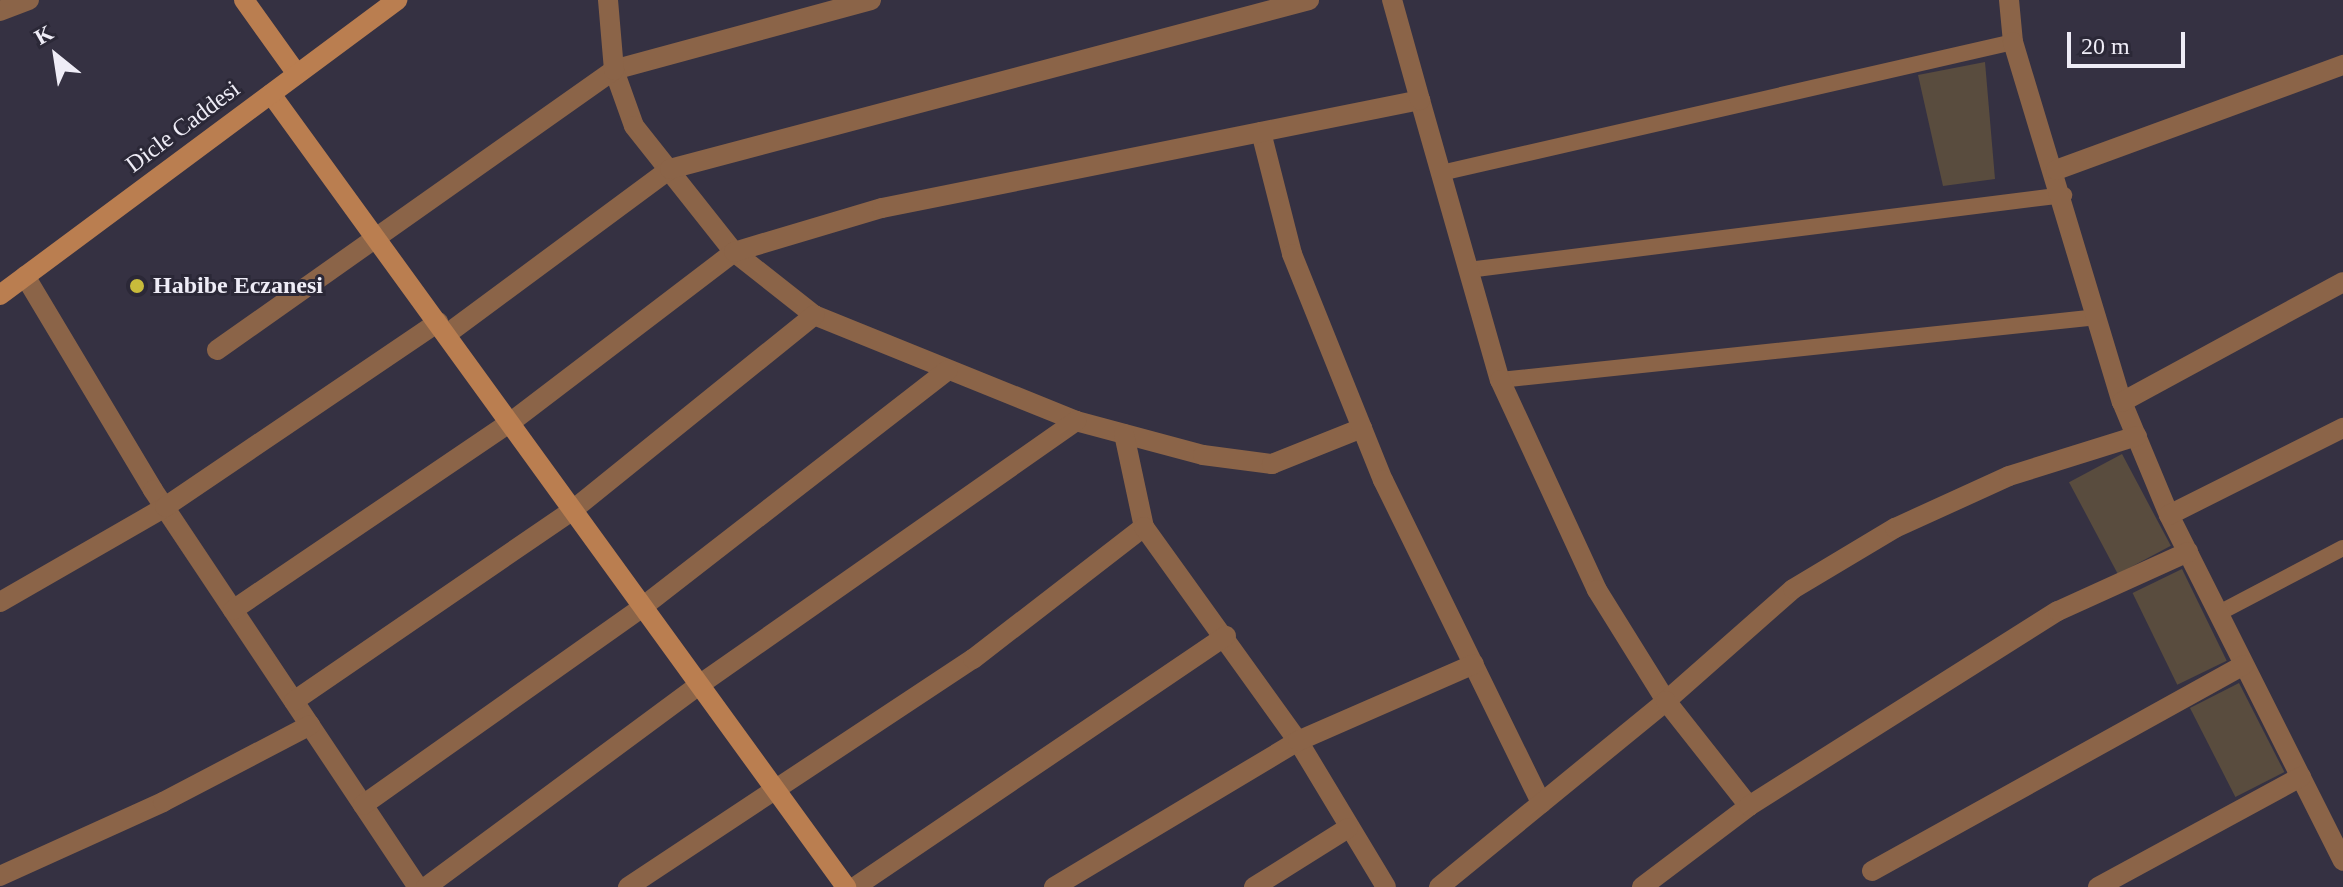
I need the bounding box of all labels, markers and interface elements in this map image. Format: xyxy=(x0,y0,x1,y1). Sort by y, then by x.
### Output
north arrow xyxy=(16,16,96,96)
scale bar xyxy=(2071,16,2189,66)
text: K xyxy=(30,20,57,50)
text: 20 m xyxy=(2081,33,2130,59)
street label: Dicle Caddesi xyxy=(120,75,246,179)
place label: Habibe Eczanesi xyxy=(153,272,323,300)
marker: Habibe Eczanesi xyxy=(128,277,146,295)

